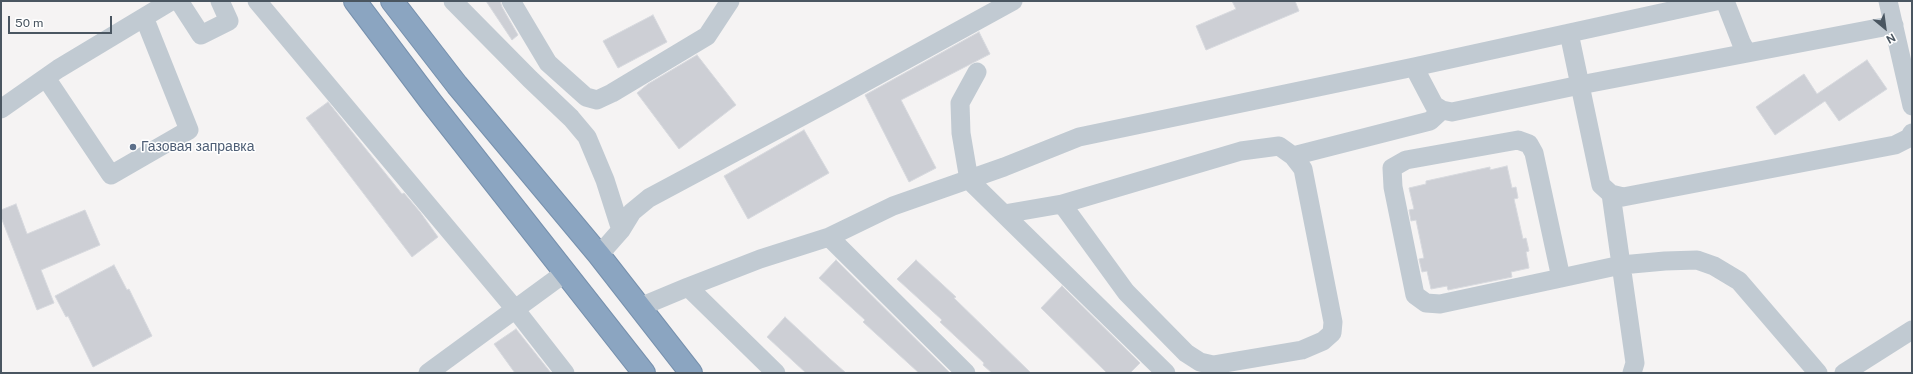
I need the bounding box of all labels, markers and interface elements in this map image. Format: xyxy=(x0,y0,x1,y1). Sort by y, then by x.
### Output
scale bar xyxy=(10,8,114,34)
north arrow xyxy=(1865,8,1905,48)
text: 50 m xyxy=(15,16,43,30)
text: N xyxy=(1884,31,1897,46)
place label: Газовая заправка xyxy=(141,139,255,155)
marker: Газовая заправка xyxy=(128,142,138,152)

